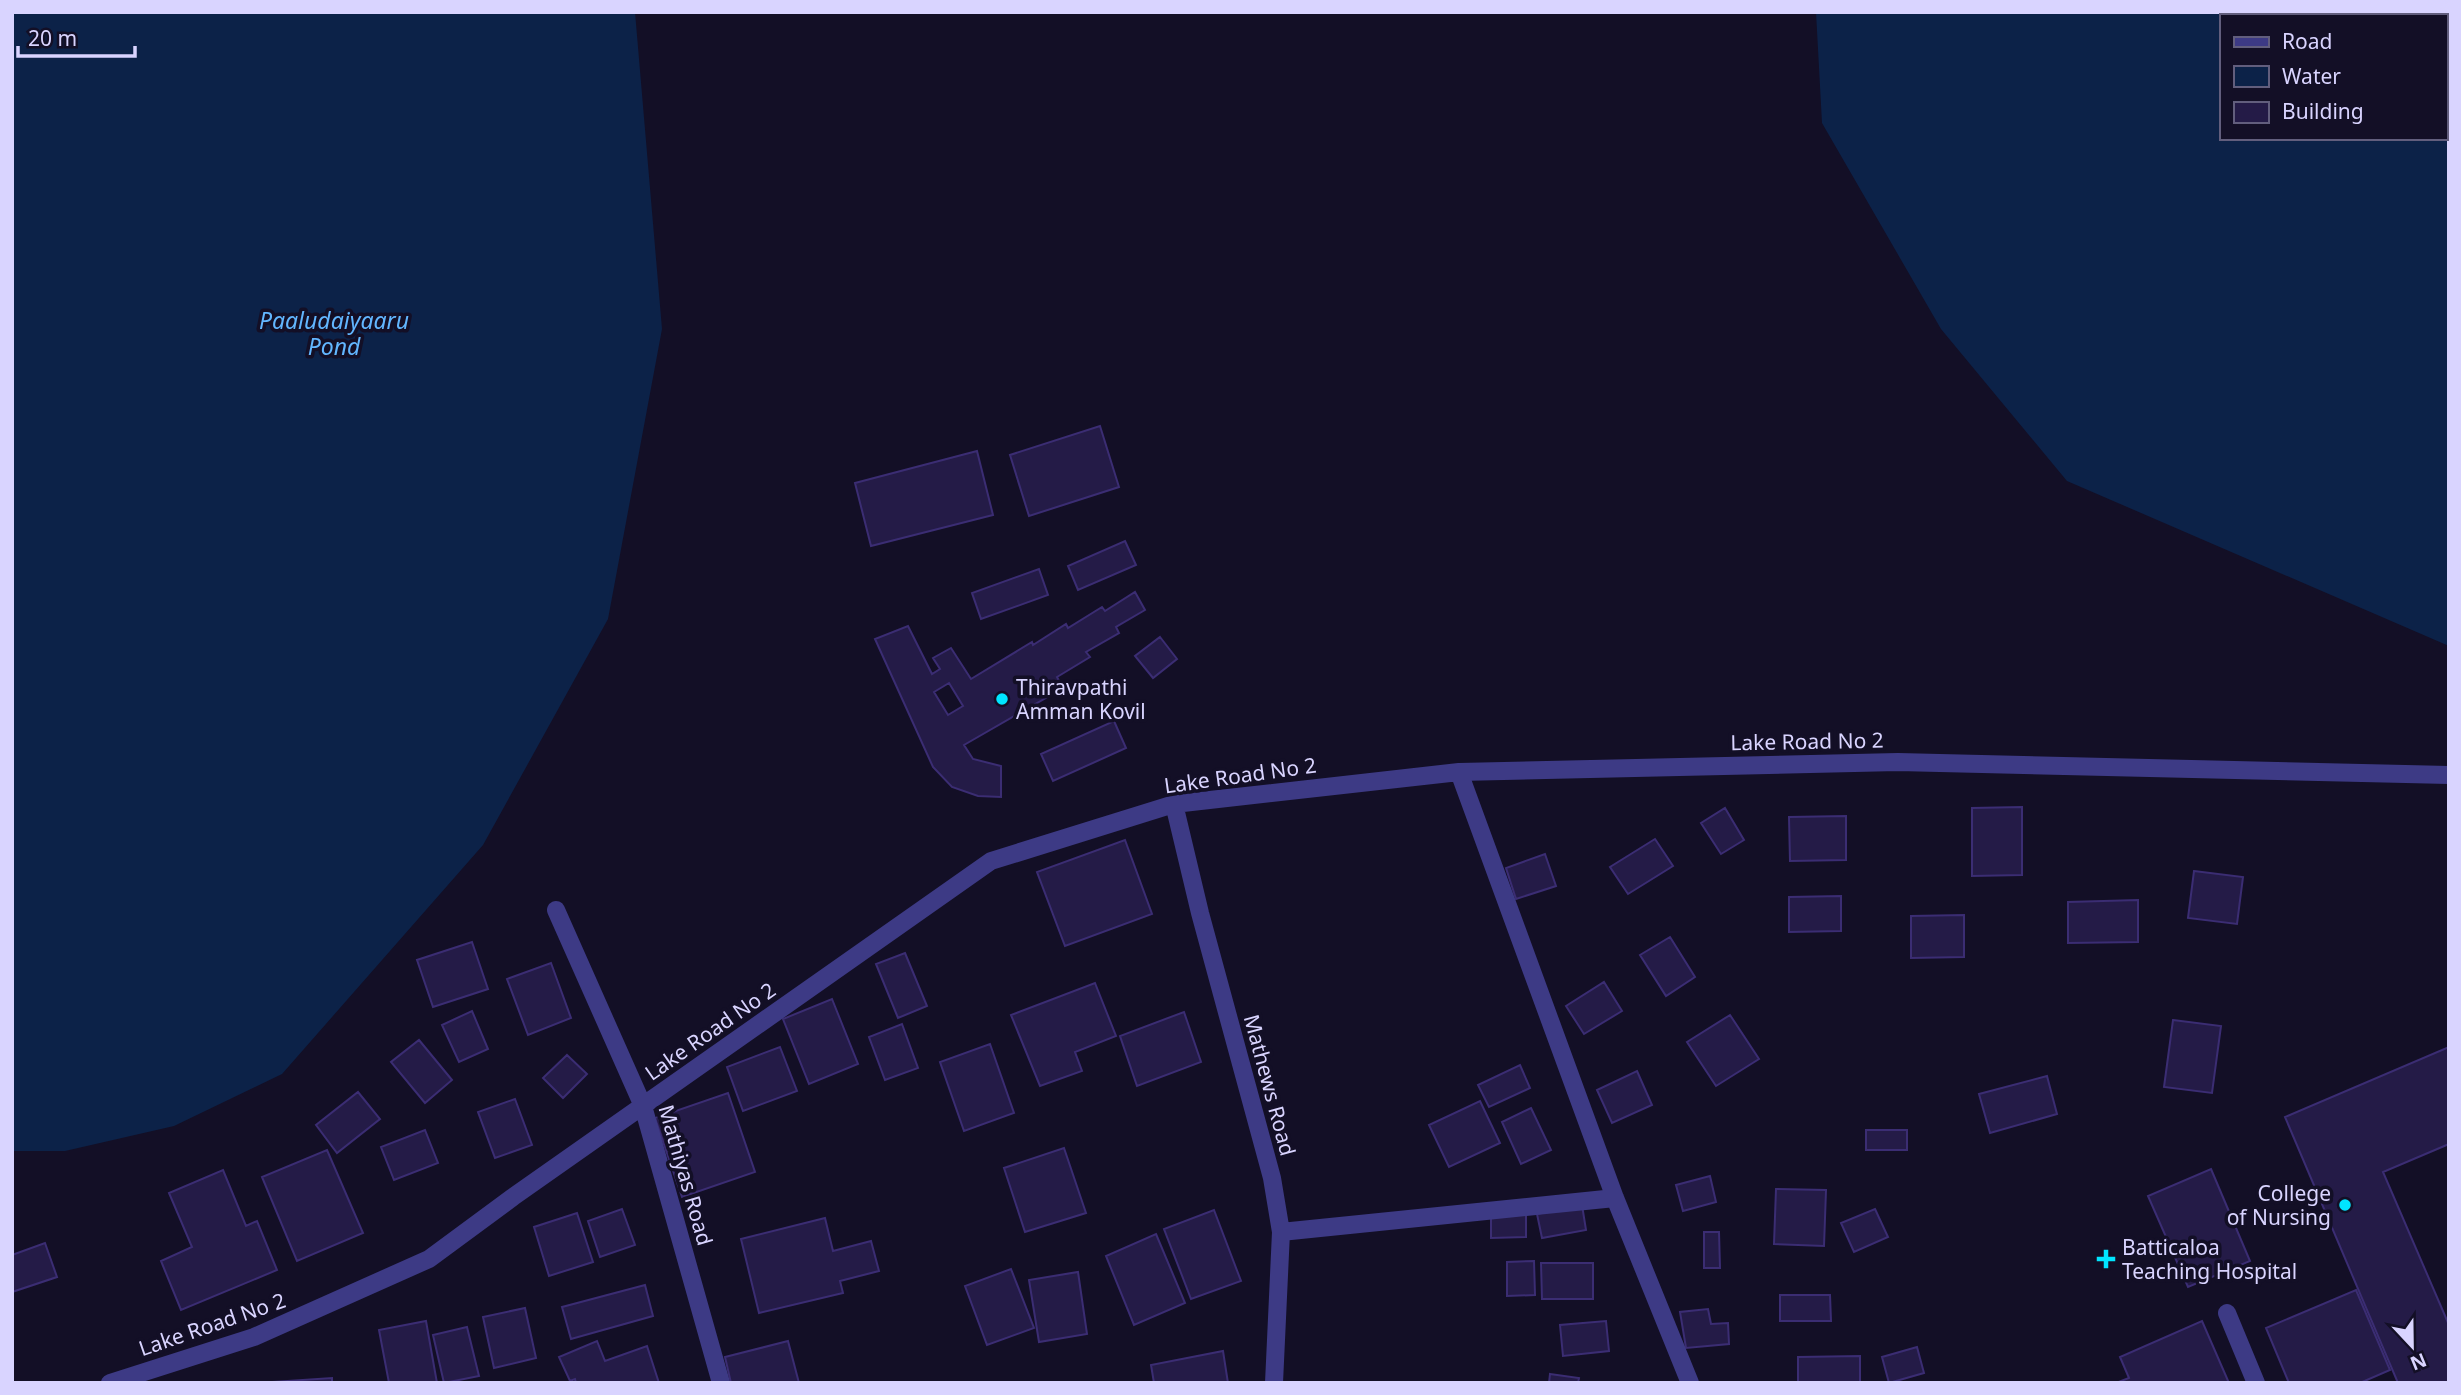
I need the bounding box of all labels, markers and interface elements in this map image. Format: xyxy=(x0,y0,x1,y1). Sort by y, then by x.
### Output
scale bar xyxy=(18,14,135,58)
legend xyxy=(2220,14,2447,140)
text: 20 m xyxy=(28,24,77,52)
text: Road xyxy=(2282,27,2332,55)
text: Water xyxy=(2282,62,2341,90)
text: Building xyxy=(2282,97,2364,125)
water label: Paaludaiyaaru Pond xyxy=(259,304,409,362)
place label: Thiravpathi Amman Kovil xyxy=(1016,673,1146,725)
marker: Thiravpathi Amman Kovil xyxy=(994,691,1010,707)
street label: Lake Road No 2 xyxy=(1730,726,1884,756)
street label: Lake Road No 2 xyxy=(1162,750,1318,800)
street label: Lake Road No 2 xyxy=(639,976,781,1086)
street label: Mathews Road xyxy=(1238,1011,1302,1159)
street label: Mathiyas Road xyxy=(653,1101,719,1249)
place label: College of Nursing xyxy=(2227,1179,2331,1231)
marker: College of Nursing xyxy=(2337,1197,2353,1213)
place label: Batticaloa Teaching Hospital xyxy=(2122,1233,2297,1285)
marker: Batticaloa Teaching Hospital xyxy=(2096,1249,2116,1269)
street label: Lake Road No 2 xyxy=(135,1286,289,1362)
north arrow xyxy=(2377,1311,2447,1381)
text: N xyxy=(2406,1347,2430,1377)

